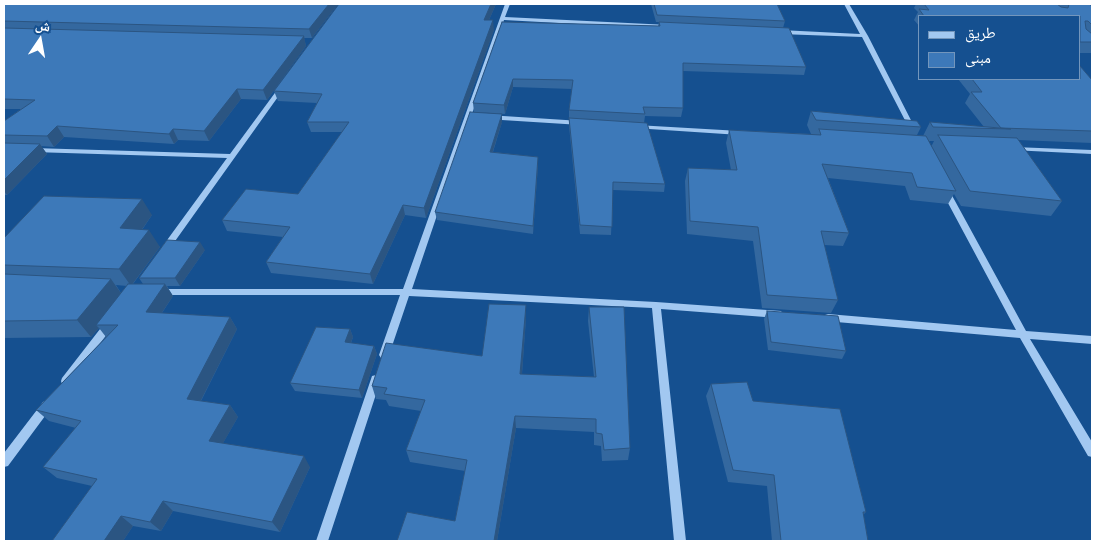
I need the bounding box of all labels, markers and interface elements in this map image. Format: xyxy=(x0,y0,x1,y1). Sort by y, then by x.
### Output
text: ش xyxy=(34,14,52,37)
north arrow xyxy=(15,15,65,65)
legend xyxy=(918,15,1081,80)
text: طريق xyxy=(965,22,996,44)
text: مبنى xyxy=(965,47,991,69)

